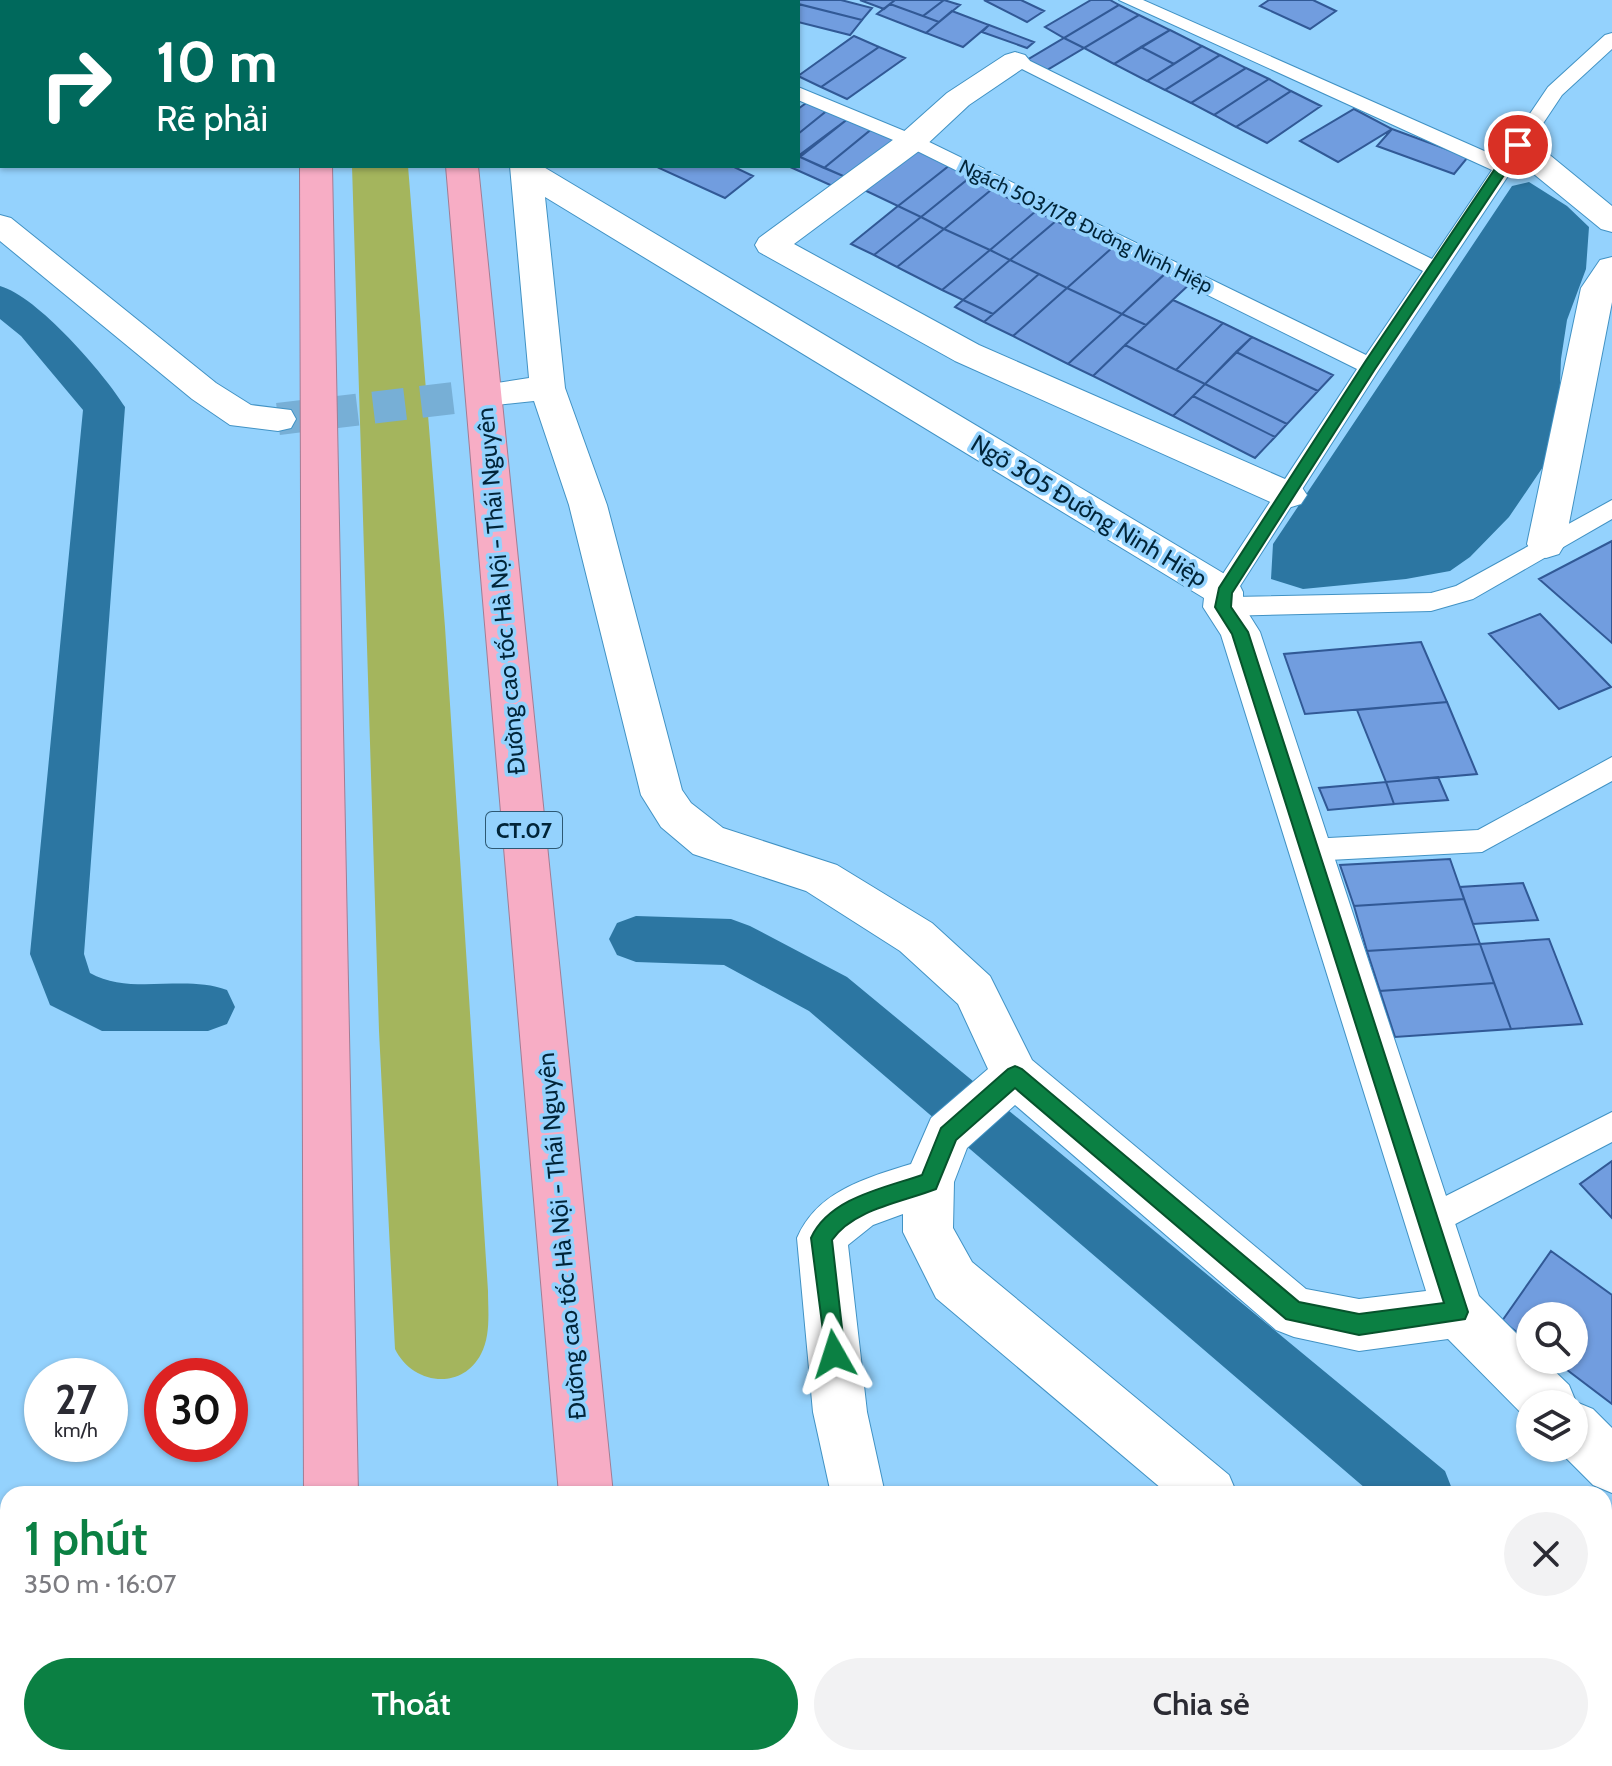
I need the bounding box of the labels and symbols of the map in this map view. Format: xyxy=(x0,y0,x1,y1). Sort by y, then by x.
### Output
pin xyxy=(1484,111,1552,179)
street label: Ngách 503/178 Đường Ninh Hiệp xyxy=(955,154,1217,298)
street label: Đường cao tốc Hà Nội - Thái Nguyên xyxy=(470,406,531,776)
street label: Ngõ 305 Đường Ninh Hiệp xyxy=(966,429,1213,593)
road number: CT.07 xyxy=(486,812,562,848)
street label: Đường cao tốc Hà Nội - Thái Nguyên xyxy=(531,1051,592,1421)
position arrow xyxy=(792,1312,876,1396)
speed limit sign: 30 xyxy=(144,1358,248,1462)

